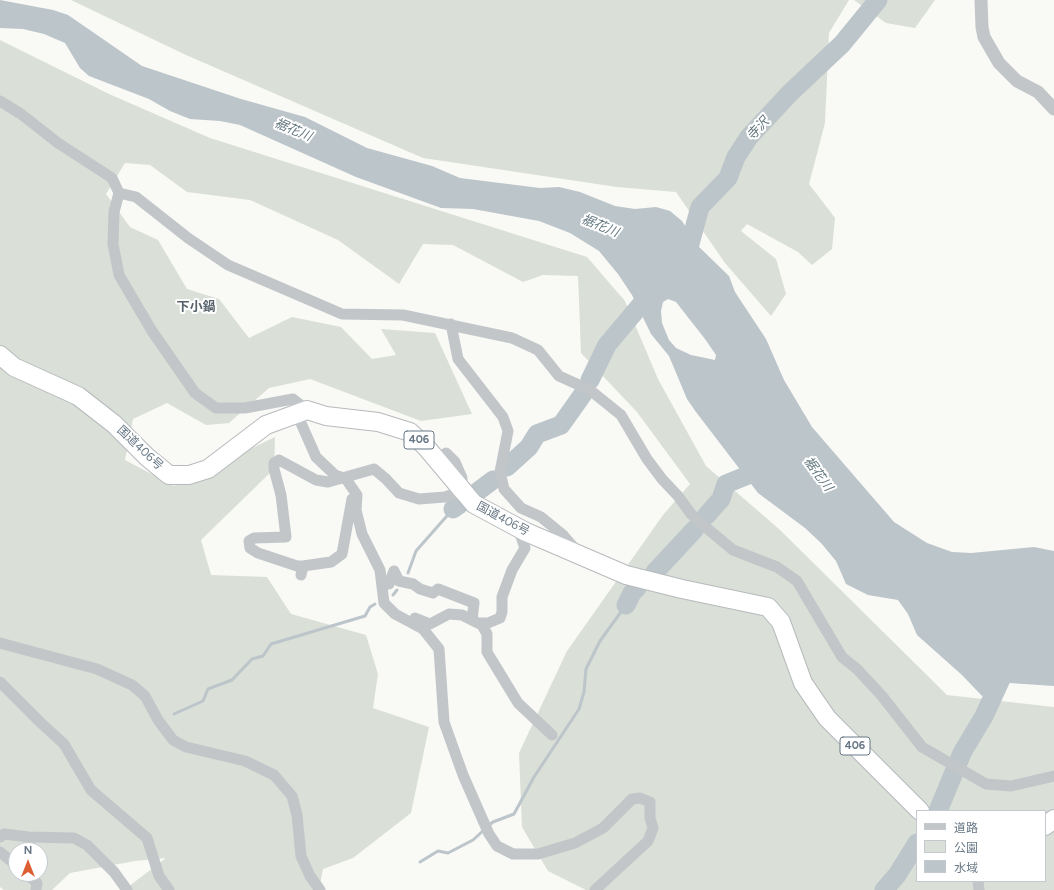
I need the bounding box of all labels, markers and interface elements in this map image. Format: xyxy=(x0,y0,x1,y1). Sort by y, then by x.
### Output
water label: 寺沢 xyxy=(743,114,773,144)
water label: 裾花川 xyxy=(272,115,314,145)
water label: 裾花川 xyxy=(579,211,621,241)
district label: 下小鍋 xyxy=(177,299,215,315)
street label: 国道406号 xyxy=(114,423,166,473)
road number: 406 xyxy=(404,431,434,449)
water label: 裾花川 xyxy=(800,454,836,494)
street label: 国道406号 xyxy=(474,499,532,539)
road number: 406 xyxy=(840,737,870,755)
legend xyxy=(916,810,1046,882)
text: 道路 xyxy=(954,821,978,835)
text: 公園 xyxy=(954,841,978,855)
north arrow xyxy=(8,842,48,882)
text: N xyxy=(24,844,32,857)
text: 水域 xyxy=(954,861,978,875)

